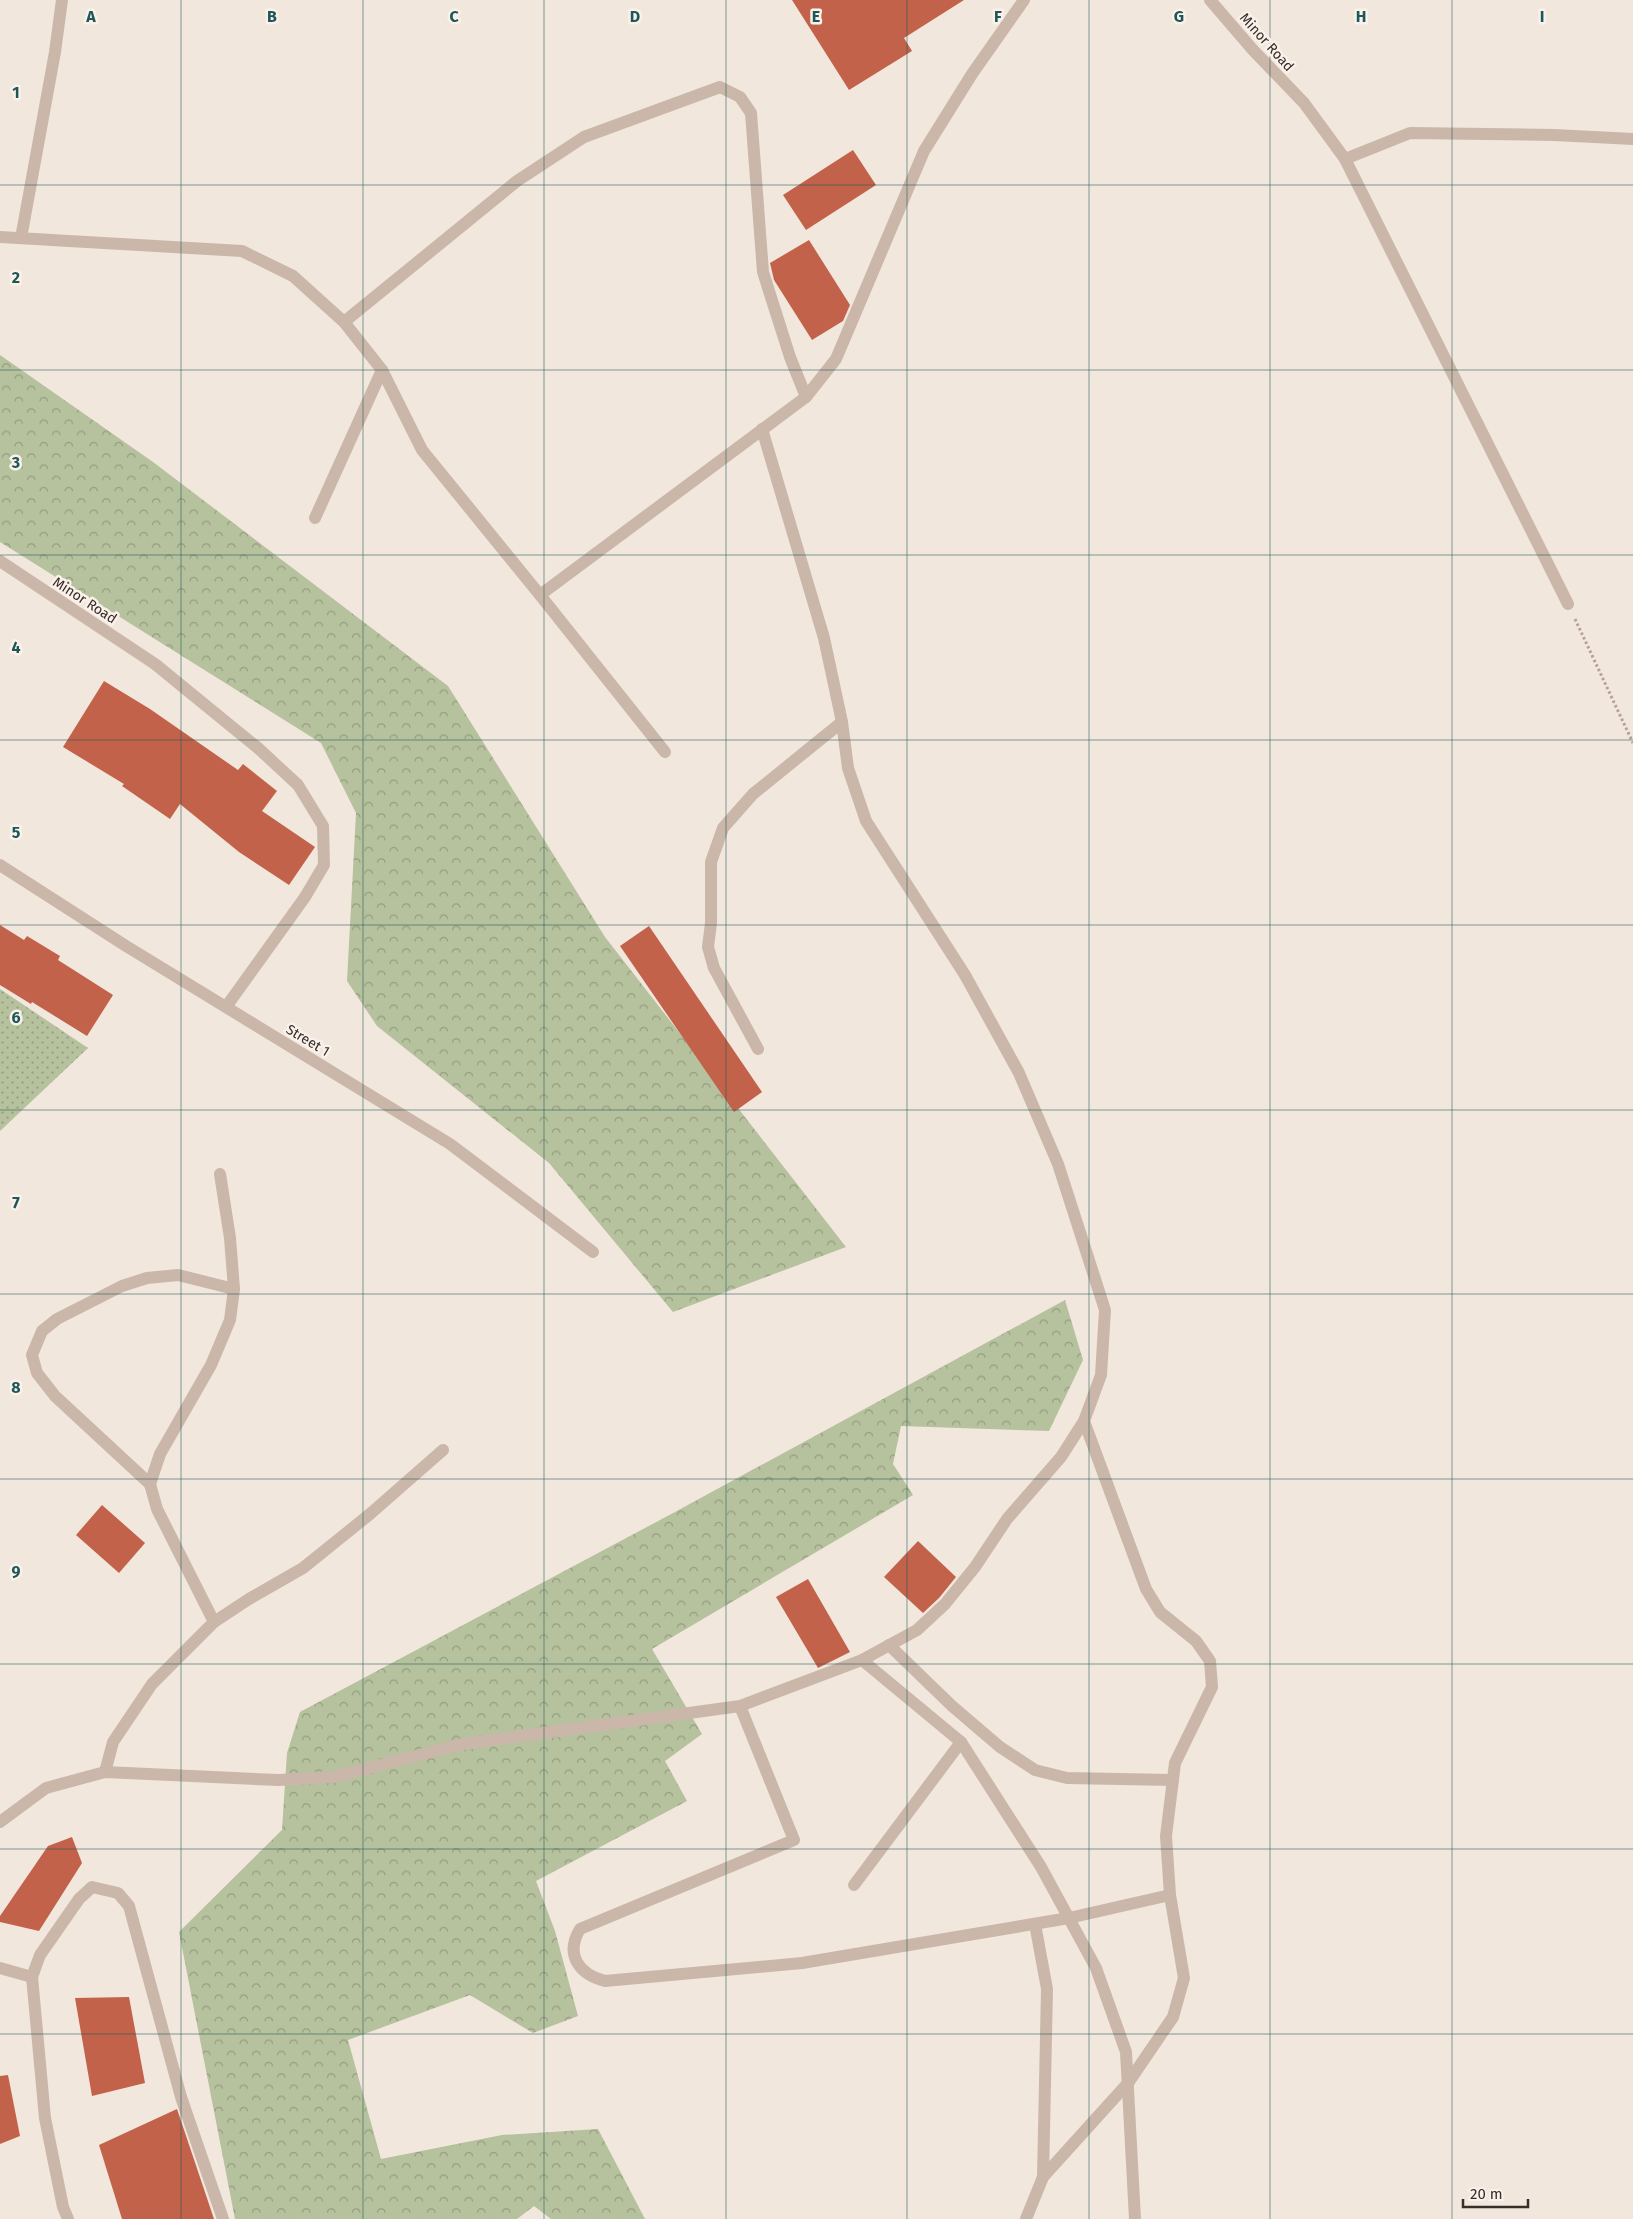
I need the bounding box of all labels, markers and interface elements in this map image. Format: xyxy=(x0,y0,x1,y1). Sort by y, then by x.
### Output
text: A xyxy=(85,7,96,26)
text: B xyxy=(267,7,277,26)
text: C xyxy=(449,7,459,26)
text: D xyxy=(630,7,640,26)
text: E xyxy=(812,7,820,26)
text: F xyxy=(994,7,1002,26)
text: G xyxy=(1174,7,1184,26)
text: H xyxy=(1356,7,1366,26)
text: I xyxy=(1540,7,1544,26)
street label: Minor Road xyxy=(1236,10,1297,75)
text: 1 xyxy=(12,83,20,102)
text: 2 xyxy=(12,268,20,287)
text: 3 xyxy=(11,453,20,472)
street label: Minor Road xyxy=(50,574,120,627)
text: 4 xyxy=(11,638,21,657)
text: 5 xyxy=(12,823,21,842)
text: 6 xyxy=(11,1008,21,1027)
street label: Street 1 xyxy=(283,1021,333,1060)
text: 7 xyxy=(12,1193,20,1212)
text: 8 xyxy=(11,1378,21,1397)
text: 9 xyxy=(12,1562,21,1581)
scale bar xyxy=(1463,2176,1528,2208)
text: 20 m xyxy=(1470,2185,1503,2203)

